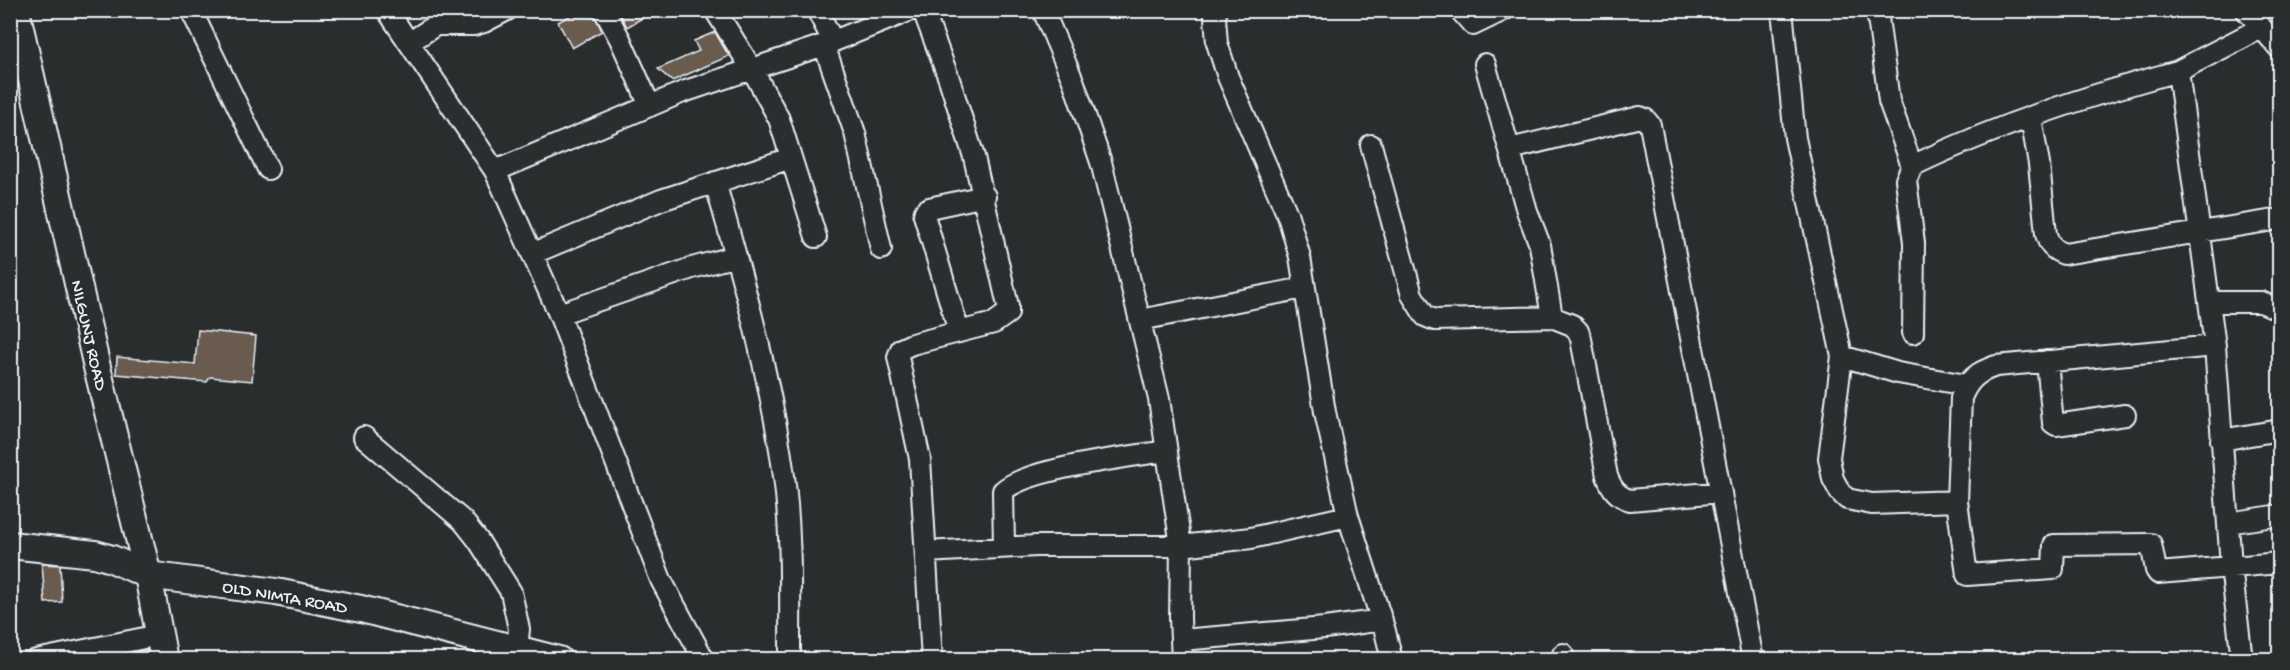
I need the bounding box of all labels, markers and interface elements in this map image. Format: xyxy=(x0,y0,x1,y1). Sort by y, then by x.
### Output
street label: NILGUNJ ROAD xyxy=(65,278,111,393)
street label: OLD NIMTA ROAD xyxy=(220,577,349,620)

